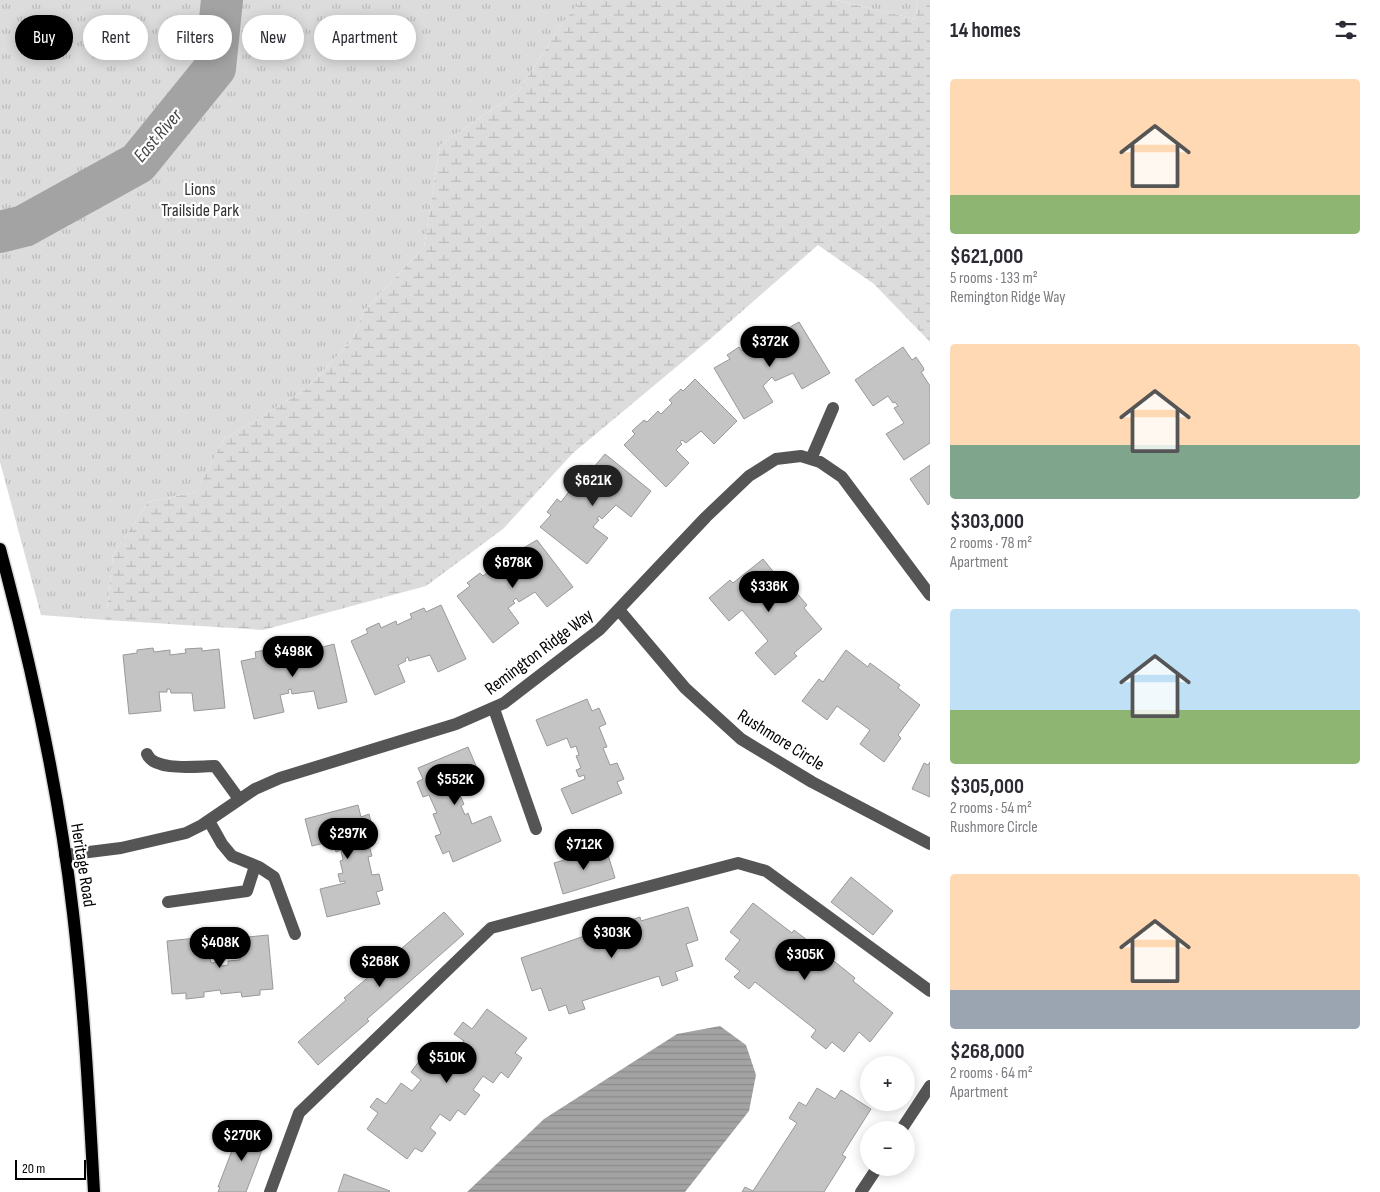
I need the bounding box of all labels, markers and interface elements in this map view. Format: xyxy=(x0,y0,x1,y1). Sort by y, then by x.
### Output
chip: Buy xyxy=(15,15,73,60)
chip: Rent xyxy=(83,15,148,60)
chip: Filters xyxy=(158,15,232,60)
chip: New xyxy=(242,15,304,60)
chip: Apartment xyxy=(314,15,416,60)
icon: filters xyxy=(1332,16,1360,44)
text: 14 homes xyxy=(950,18,1021,43)
water label: East River xyxy=(129,104,188,167)
icon: home xyxy=(1110,111,1200,201)
park label: Lions Trailside Park xyxy=(161,179,239,221)
text: $621,000 xyxy=(950,244,1023,269)
text: 5 rooms · 133 m² xyxy=(950,269,1038,288)
text: Remington Ridge Way xyxy=(950,288,1065,307)
pin: $372K xyxy=(735,326,805,368)
text: $372K xyxy=(751,332,789,351)
icon: home xyxy=(1110,376,1200,466)
pin: $621K xyxy=(558,464,628,507)
text: $621K xyxy=(574,471,612,490)
text: $303,000 xyxy=(950,509,1024,534)
text: 2 rooms · 78 m² xyxy=(950,534,1032,553)
pin: $678K xyxy=(478,546,548,589)
text: $678K xyxy=(494,553,532,572)
text: Apartment xyxy=(950,553,1008,572)
pin: $336K xyxy=(734,570,804,613)
text: $336K xyxy=(750,577,788,596)
street label: Remington Ridge Way xyxy=(481,605,597,699)
pin: $498K xyxy=(258,636,328,678)
icon: home xyxy=(1110,641,1200,731)
text: $498K xyxy=(274,642,312,661)
street label: Rushmore Circle xyxy=(734,705,828,775)
pin: $552K xyxy=(420,764,490,806)
text: $552K xyxy=(436,770,474,789)
text: $305,000 xyxy=(950,774,1024,799)
text: 2 rooms · 54 m² xyxy=(950,799,1032,818)
pin: $297K xyxy=(313,818,383,860)
text: Rushmore Circle xyxy=(950,818,1038,837)
street label: Heritage Road xyxy=(66,822,100,908)
text: $297K xyxy=(329,824,367,843)
pin: $712K xyxy=(549,828,619,871)
text: $712K xyxy=(566,835,602,854)
icon: home xyxy=(1110,906,1200,996)
pin: $303K xyxy=(577,916,647,959)
text: $303K xyxy=(593,923,631,942)
pin: $408K xyxy=(185,926,255,969)
text: $408K xyxy=(201,933,239,952)
pin: $305K xyxy=(770,938,840,981)
text: $305K xyxy=(786,945,824,964)
pin: $268K xyxy=(345,946,415,988)
text: $268K xyxy=(361,952,399,971)
text: $268,000 xyxy=(950,1039,1024,1064)
pin: $510K xyxy=(412,1042,482,1084)
text: $510K xyxy=(429,1048,465,1067)
map controls xyxy=(860,1056,915,1176)
button: + xyxy=(860,1056,915,1111)
text: 2 rooms · 64 m² xyxy=(950,1064,1033,1083)
text: Apartment xyxy=(950,1083,1008,1102)
pin: $270K xyxy=(207,1120,277,1162)
button: − xyxy=(860,1121,915,1176)
text: $270K xyxy=(223,1126,261,1145)
scale bar xyxy=(15,1157,86,1180)
text: 20 m xyxy=(22,1160,45,1177)

